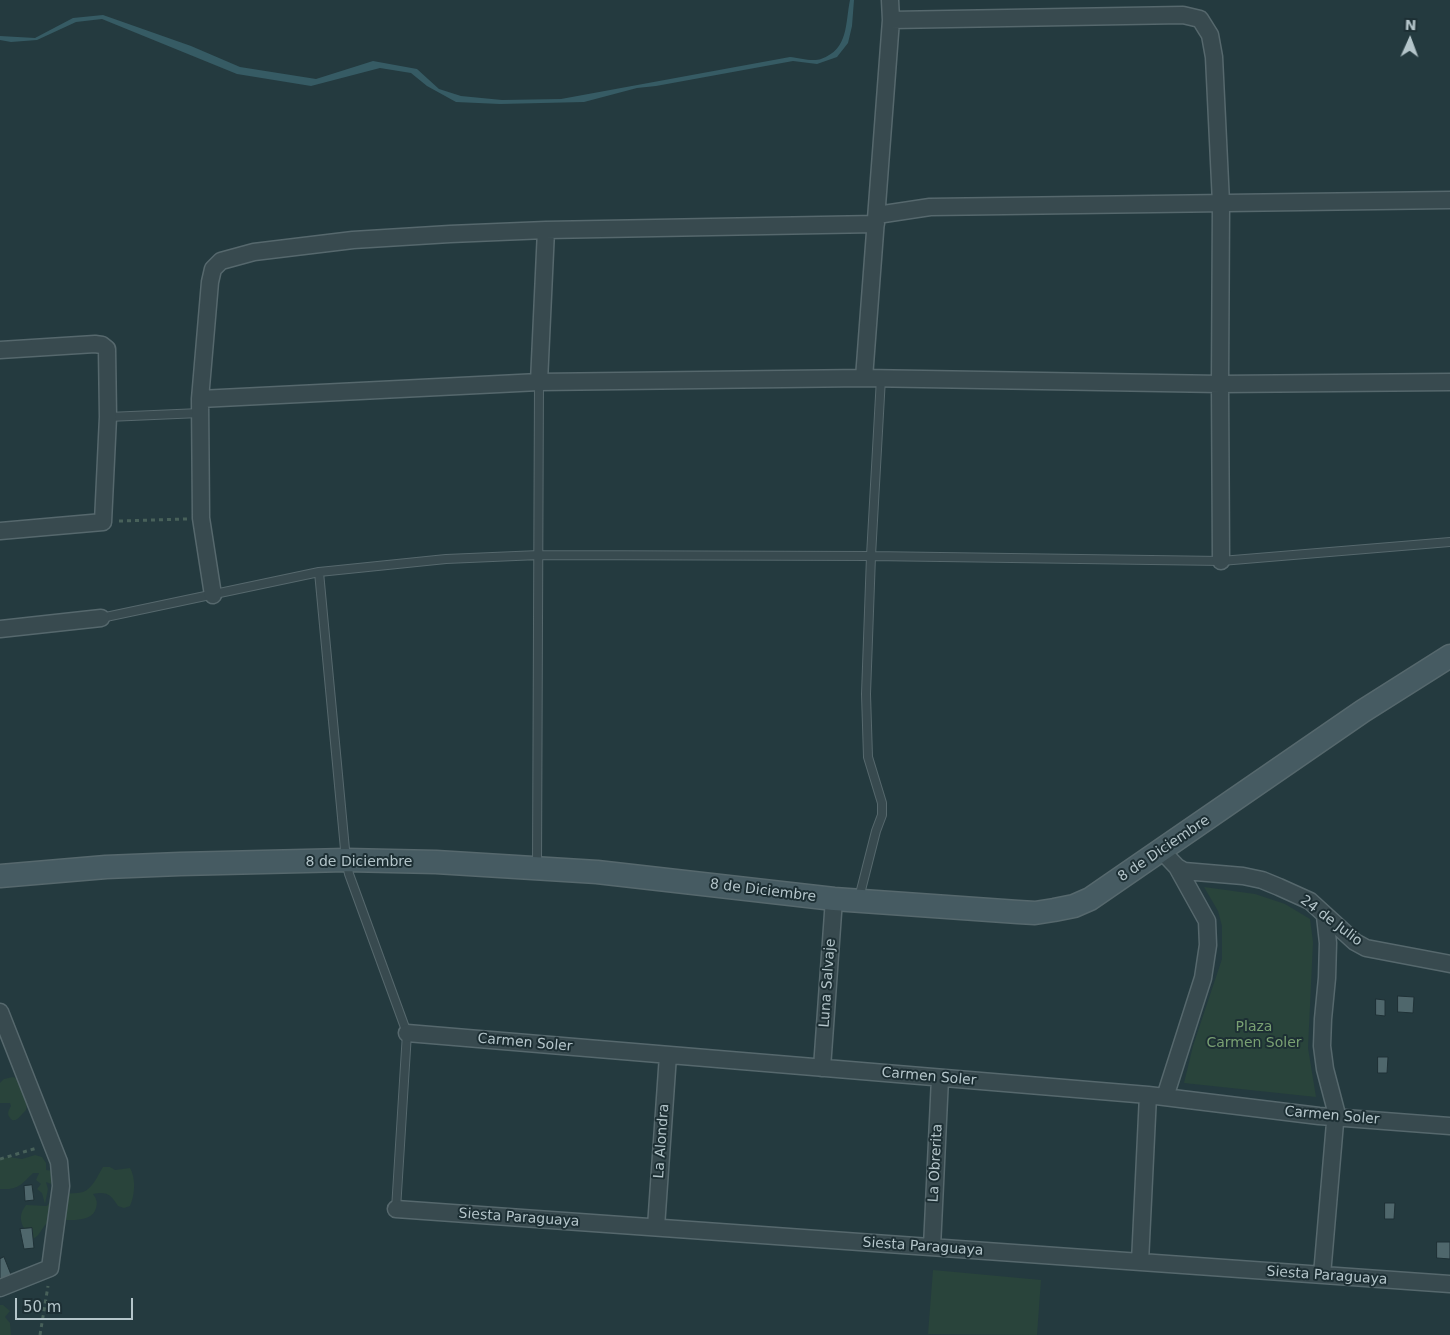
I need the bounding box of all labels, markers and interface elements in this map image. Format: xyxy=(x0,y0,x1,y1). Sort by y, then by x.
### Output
north arrow xyxy=(1385,15,1435,65)
text: N xyxy=(1404,17,1417,33)
street label: 8 de Diciembre xyxy=(1115,812,1213,886)
street label: 8 de Diciembre xyxy=(306,854,412,870)
street label: 8 de Diciembre xyxy=(709,876,817,906)
street label: 24 de Julio xyxy=(1297,892,1365,950)
street label: Luna Salvaje xyxy=(817,938,839,1028)
park label: Plaza Carmen Soler xyxy=(1206,1019,1302,1052)
street label: Carmen Soler xyxy=(477,1030,573,1056)
street label: Carmen Soler xyxy=(881,1064,977,1090)
street label: La Alondra xyxy=(651,1103,673,1179)
street label: Carmen Soler xyxy=(1284,1103,1380,1129)
street label: La Obrerita xyxy=(926,1123,946,1203)
street label: Siesta Paraguaya xyxy=(458,1205,580,1231)
street label: Siesta Paraguaya xyxy=(862,1234,984,1260)
street label: Siesta Paraguaya xyxy=(1266,1263,1388,1289)
scale bar xyxy=(18,1288,135,1320)
text: 50 m xyxy=(23,1298,61,1316)

